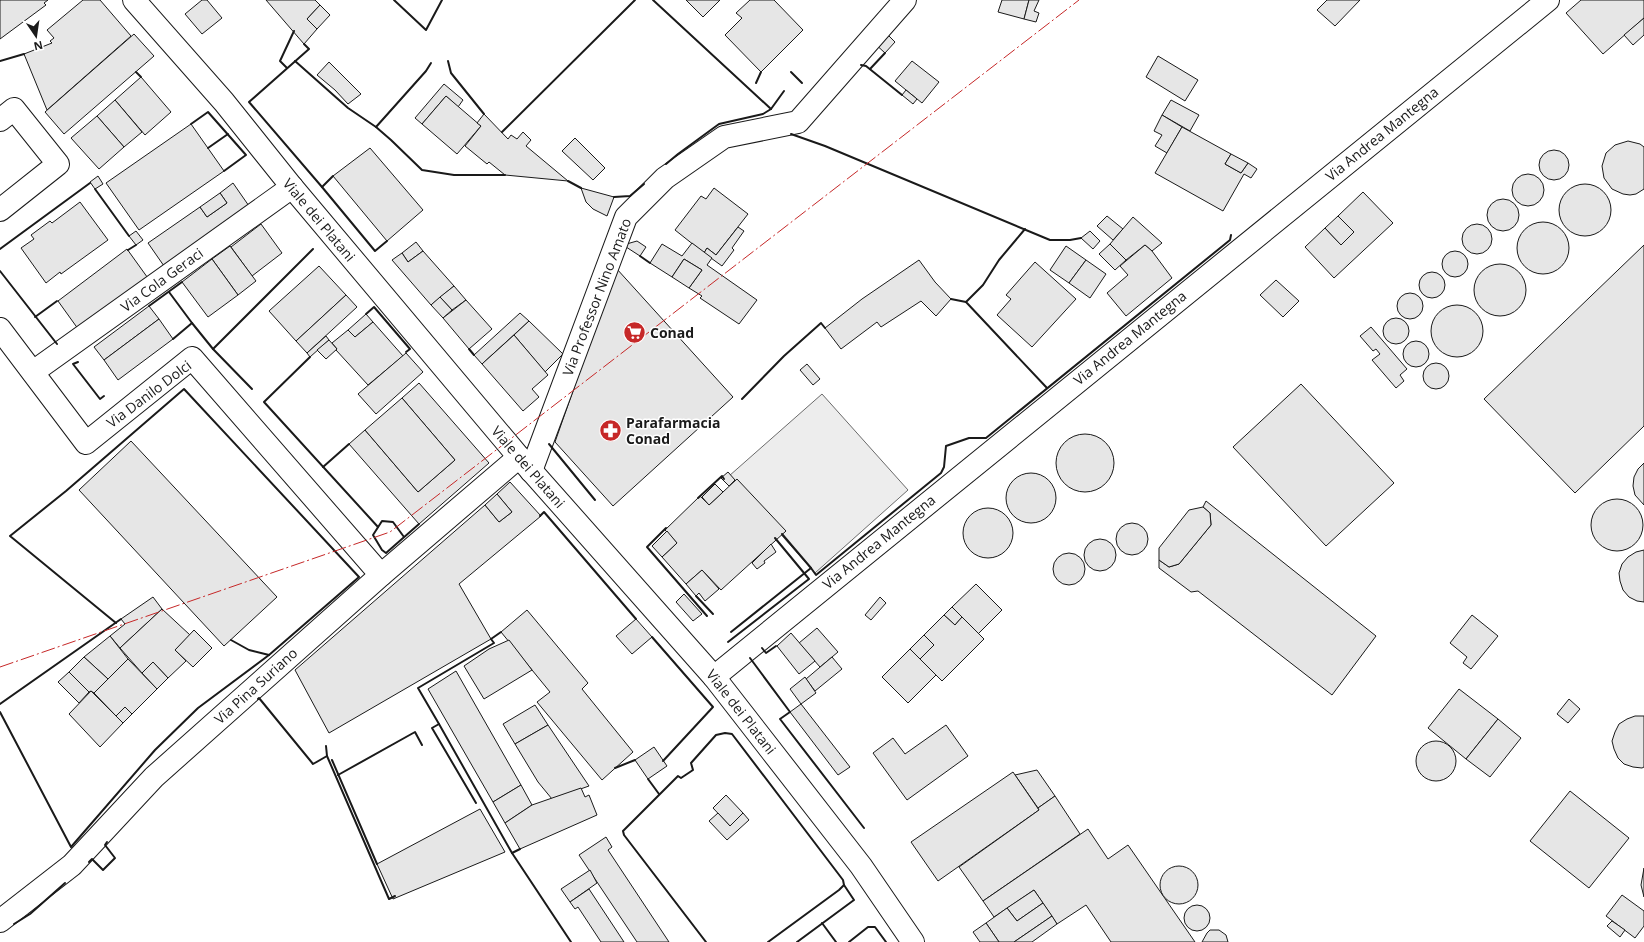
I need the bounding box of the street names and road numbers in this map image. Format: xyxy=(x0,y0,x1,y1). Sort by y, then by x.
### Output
street label: Via Andrea Mantegna xyxy=(1321,82,1442,185)
street label: Viale dei Platani xyxy=(279,174,360,265)
street label: Via Professor Nino Amato xyxy=(558,215,635,378)
street label: Via Cola Geraci xyxy=(117,243,207,316)
street label: Via Andrea Mantegna xyxy=(1069,286,1190,389)
street label: Via Danilo Dolci xyxy=(103,356,195,432)
street label: Viale dei Platani xyxy=(487,422,569,512)
street label: Via Andrea Mantegna xyxy=(818,490,939,593)
street label: Via Pina Suriano xyxy=(210,643,301,728)
street label: Viale dei Platani xyxy=(702,665,781,758)

